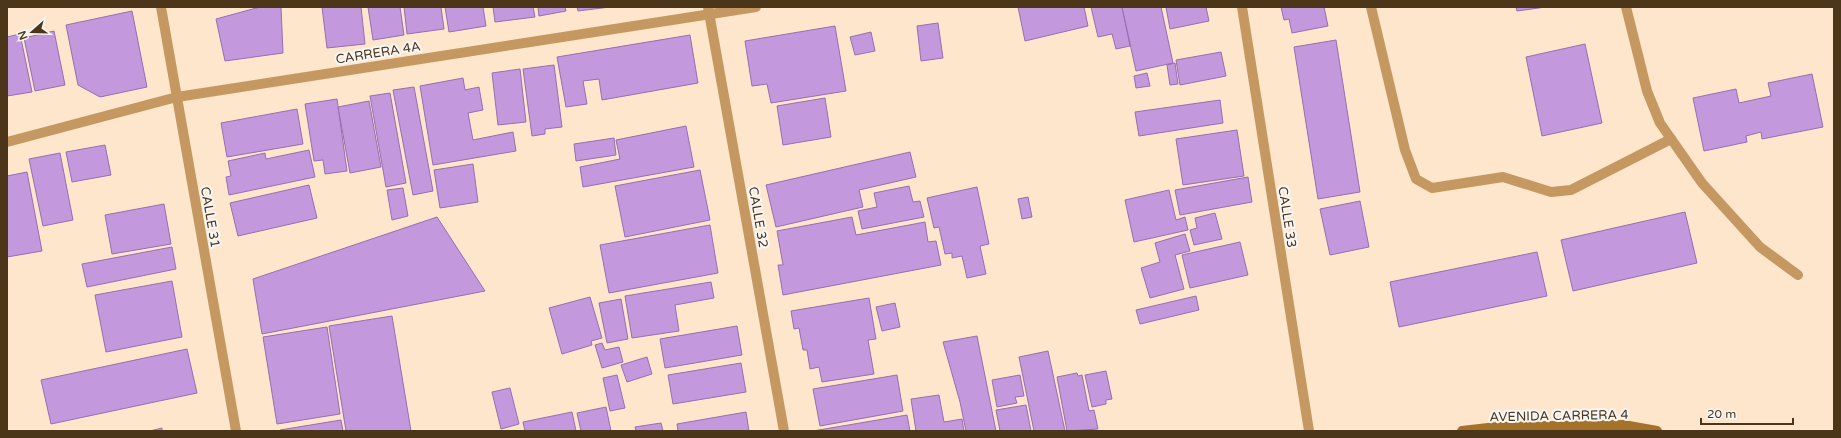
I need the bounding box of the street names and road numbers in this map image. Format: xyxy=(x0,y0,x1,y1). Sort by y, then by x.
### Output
street label: CARRERA 4A xyxy=(335,38,422,68)
street label: CALLE 31 xyxy=(197,185,223,249)
street label: CALLE 32 xyxy=(745,185,771,249)
street label: CALLE 33 xyxy=(1274,185,1300,249)
street label: AVENIDA CARRERA 4 xyxy=(1489,407,1629,425)

